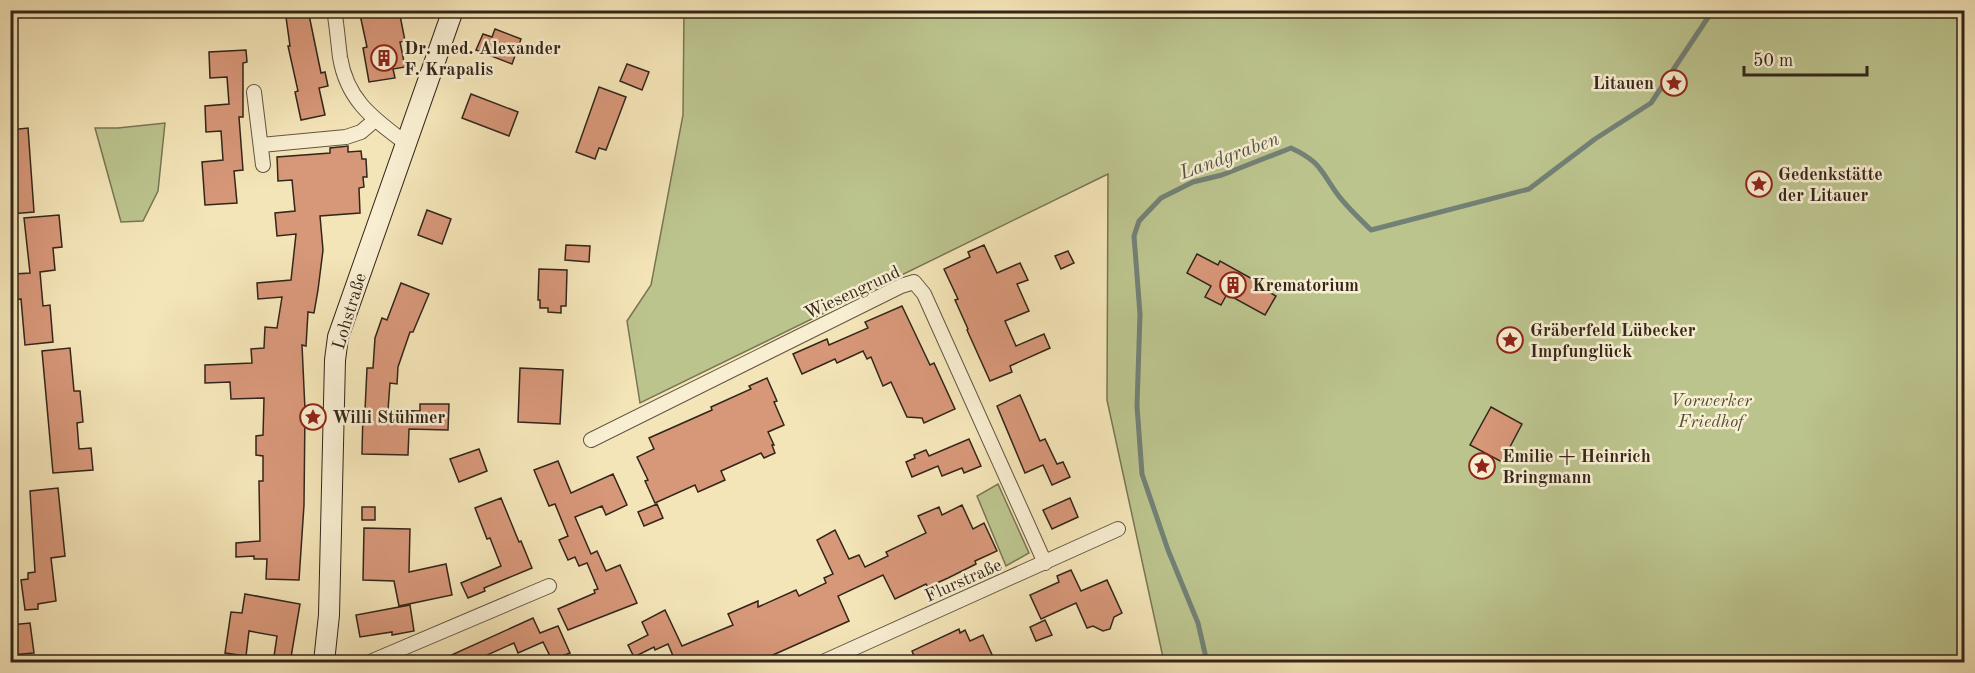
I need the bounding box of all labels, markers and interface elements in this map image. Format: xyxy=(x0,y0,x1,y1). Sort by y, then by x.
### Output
scale bar xyxy=(1744,39,1867,77)
place label: Dr. med. Alexander F. Krapalis xyxy=(404,40,561,79)
building icon: Dr. med. Alexander F. Krapalis xyxy=(369,43,399,73)
text: 50 m xyxy=(1753,52,1793,70)
place icon: Litauen xyxy=(1659,68,1689,98)
place label: Litauen xyxy=(1593,75,1654,93)
water label: Landgraben xyxy=(1176,130,1282,184)
place label: Gedenkstätte der Litauer xyxy=(1778,166,1883,205)
place icon: Gedenkstätte der Litauer xyxy=(1744,169,1774,199)
street label: Wiesengrund xyxy=(802,263,903,323)
building icon: Krematorium xyxy=(1218,270,1248,300)
street label: Lohstraße xyxy=(330,271,370,352)
place label: Krematorium xyxy=(1252,277,1359,295)
place label: Gräberfeld Lübecker Impfunglück xyxy=(1530,322,1696,361)
place icon: Gräberfeld Lübecker Impfunglück xyxy=(1495,325,1525,355)
park label: Vorwerker Friedhof xyxy=(1670,392,1753,431)
place icon: Willi Stühmer xyxy=(298,402,328,432)
place label: Willi Stühmer xyxy=(332,409,446,427)
place label: Emilie + Heinrich Bringmann xyxy=(1502,448,1651,487)
place icon: Emilie + Heinrich Bringmann xyxy=(1467,451,1497,481)
street label: Flurstraße xyxy=(922,556,1005,606)

